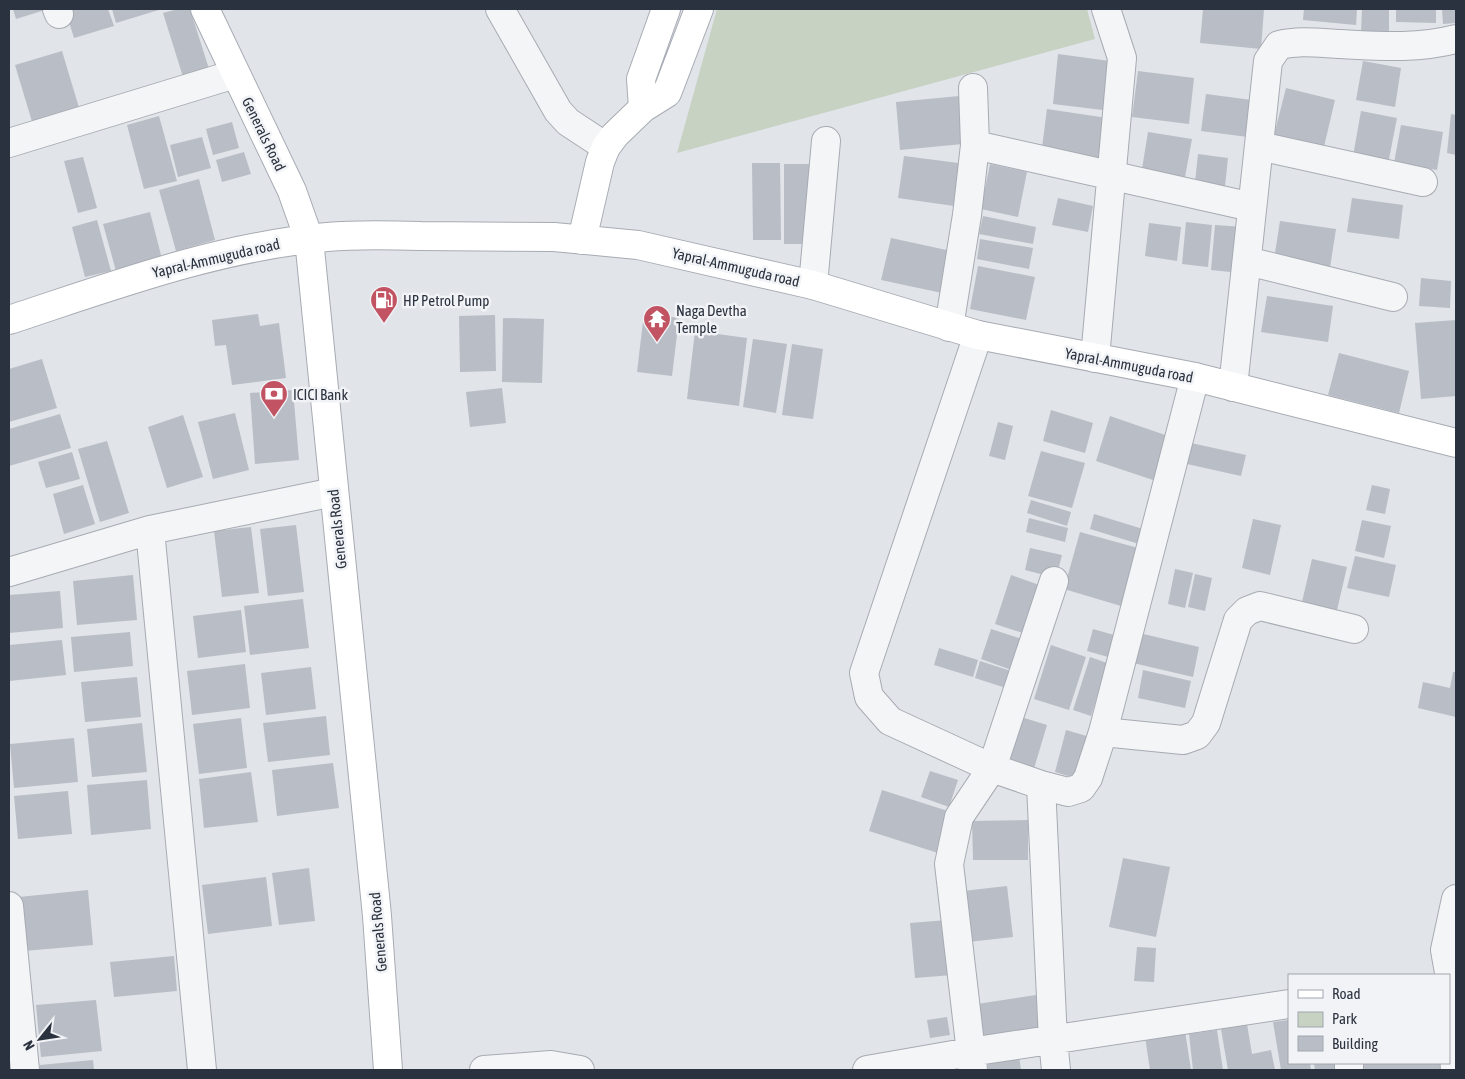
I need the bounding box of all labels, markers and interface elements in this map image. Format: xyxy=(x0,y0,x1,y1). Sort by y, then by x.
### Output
street label: Generals Road xyxy=(239,94,289,174)
street label: Yapral-Ammuguda road xyxy=(151,235,281,281)
street label: Yapral-Ammuguda road xyxy=(671,244,801,290)
fuel station icon: HP Petrol Pump xyxy=(369,285,399,324)
place label: HP Petrol Pump xyxy=(403,292,489,309)
place label: Naga Devtha Temple xyxy=(676,302,747,336)
temple icon: Naga Devtha Temple xyxy=(642,304,672,343)
street label: Yapral-Ammuguda road xyxy=(1063,344,1195,386)
bank icon: ICICI Bank xyxy=(259,379,289,418)
place label: ICICI Bank xyxy=(293,386,348,403)
street label: Generals Road xyxy=(324,488,350,570)
street label: Generals Road xyxy=(366,891,390,973)
legend xyxy=(1288,974,1450,1064)
text: Road xyxy=(1332,985,1361,1002)
text: Park xyxy=(1332,1010,1357,1027)
north arrow xyxy=(15,1014,65,1064)
text: Building xyxy=(1332,1035,1378,1052)
text: N xyxy=(20,1038,38,1053)

